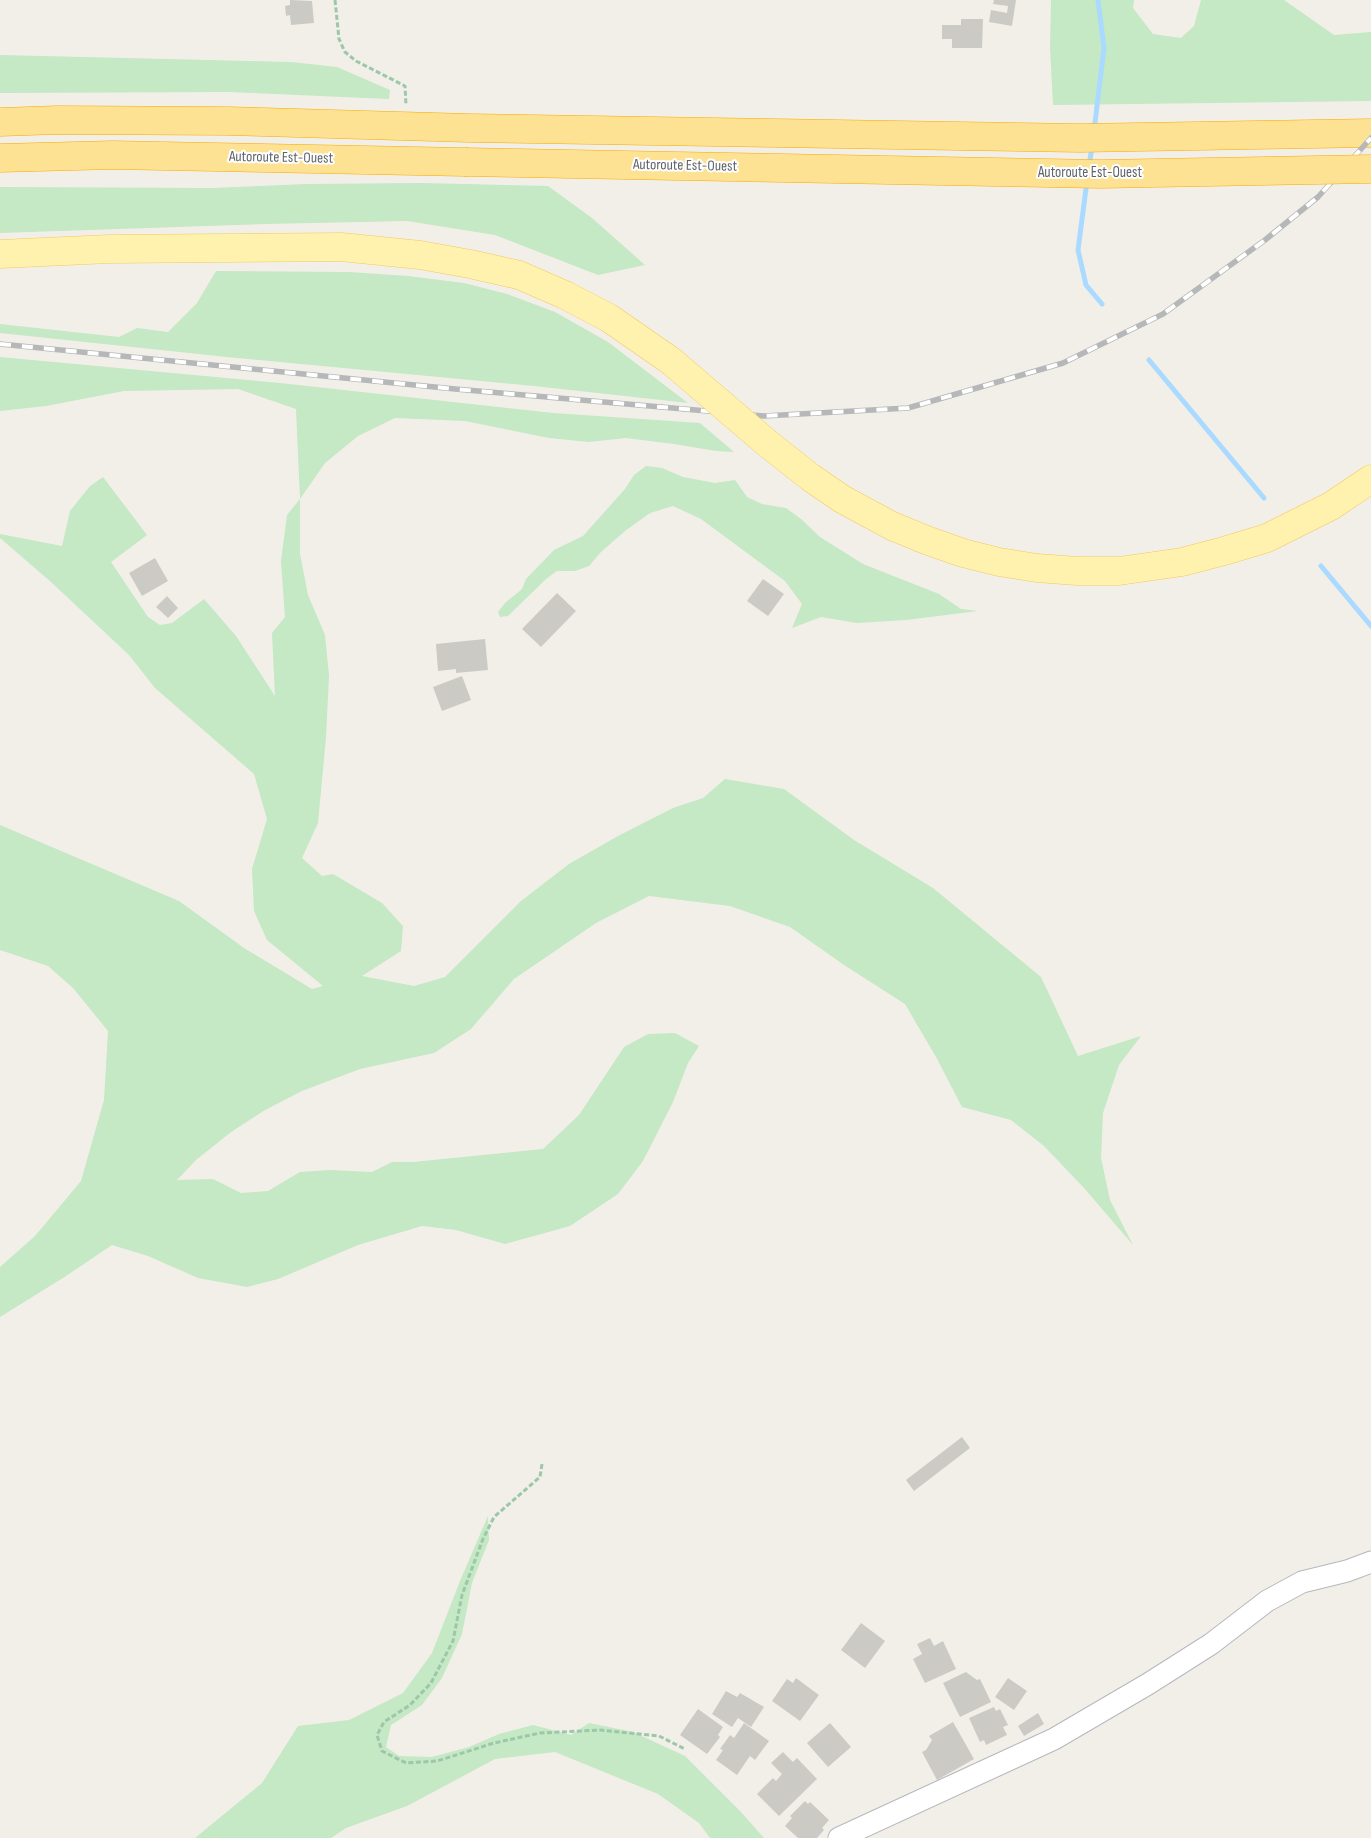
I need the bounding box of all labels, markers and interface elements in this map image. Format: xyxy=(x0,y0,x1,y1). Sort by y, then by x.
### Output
street label: Autoroute Est-Ouest xyxy=(229,148,333,168)
street label: Autoroute Est-Ouest xyxy=(633,156,737,176)
street label: Autoroute Est-Ouest xyxy=(1038,164,1142,182)

